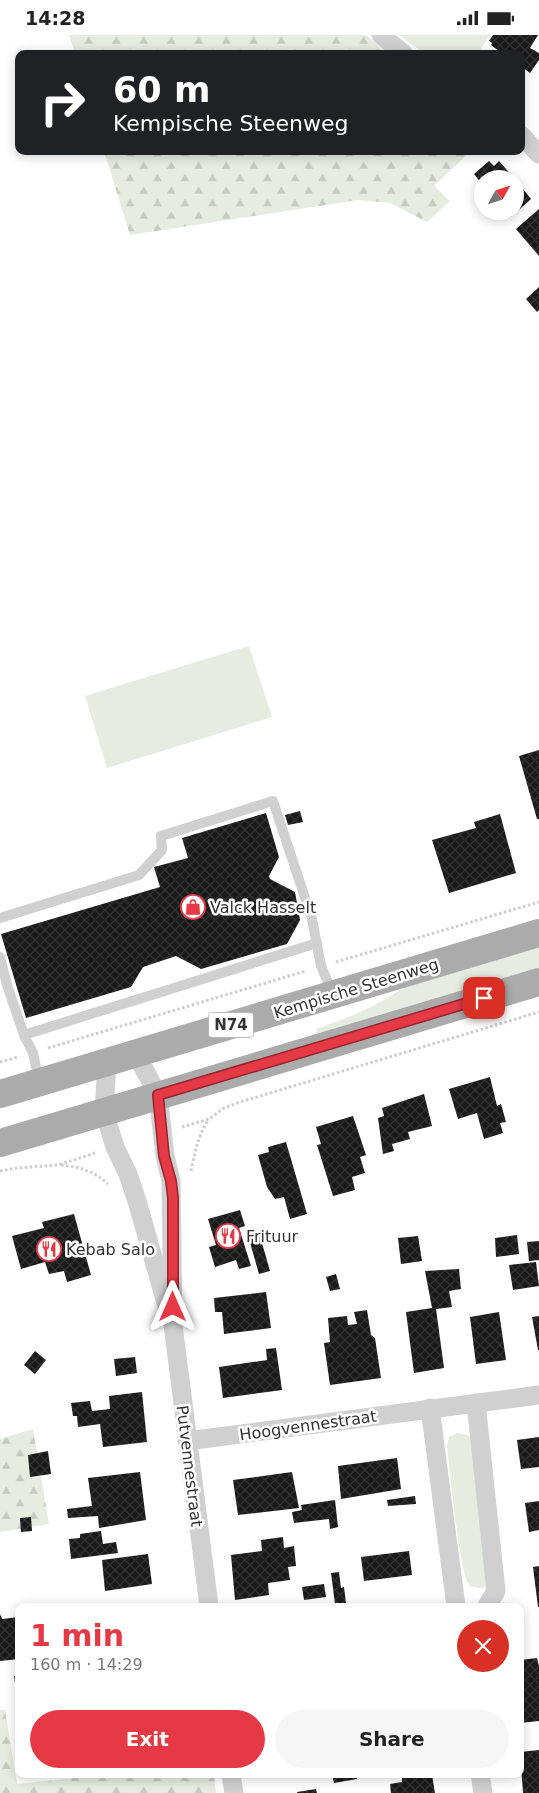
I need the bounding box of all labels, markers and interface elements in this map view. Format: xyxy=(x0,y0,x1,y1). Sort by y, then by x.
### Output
text: 14:28 xyxy=(25,7,85,29)
icon: right xyxy=(30,70,95,135)
text: 60 m xyxy=(113,70,210,110)
text: Kempische Steenweg xyxy=(113,111,349,136)
north arrow xyxy=(474,170,524,220)
map controls xyxy=(474,170,524,220)
shop icon: Valck Hasselt xyxy=(180,894,206,920)
place label: Valck Hasselt xyxy=(210,898,316,917)
street label: Kempische Steenweg xyxy=(271,954,441,1023)
pin xyxy=(463,977,505,1019)
icon: arrive xyxy=(470,984,498,1012)
road number: N74 xyxy=(208,1013,254,1037)
restaurant icon: Frituur xyxy=(215,1223,241,1249)
place label: Frituur xyxy=(246,1227,299,1246)
restaurant icon: Kebab Salo xyxy=(36,1236,62,1262)
place label: Kebab Salo xyxy=(66,1240,155,1259)
position arrow xyxy=(146,1280,198,1332)
street label: Putvennestraat xyxy=(173,1404,206,1528)
street label: Hoogvennestraat xyxy=(238,1406,378,1445)
text: 1 min xyxy=(30,1618,124,1653)
button: close xyxy=(457,1620,509,1672)
text: 160 m · 14:29 xyxy=(30,1655,143,1674)
button: Exit xyxy=(30,1710,265,1768)
button: Share xyxy=(275,1710,509,1768)

